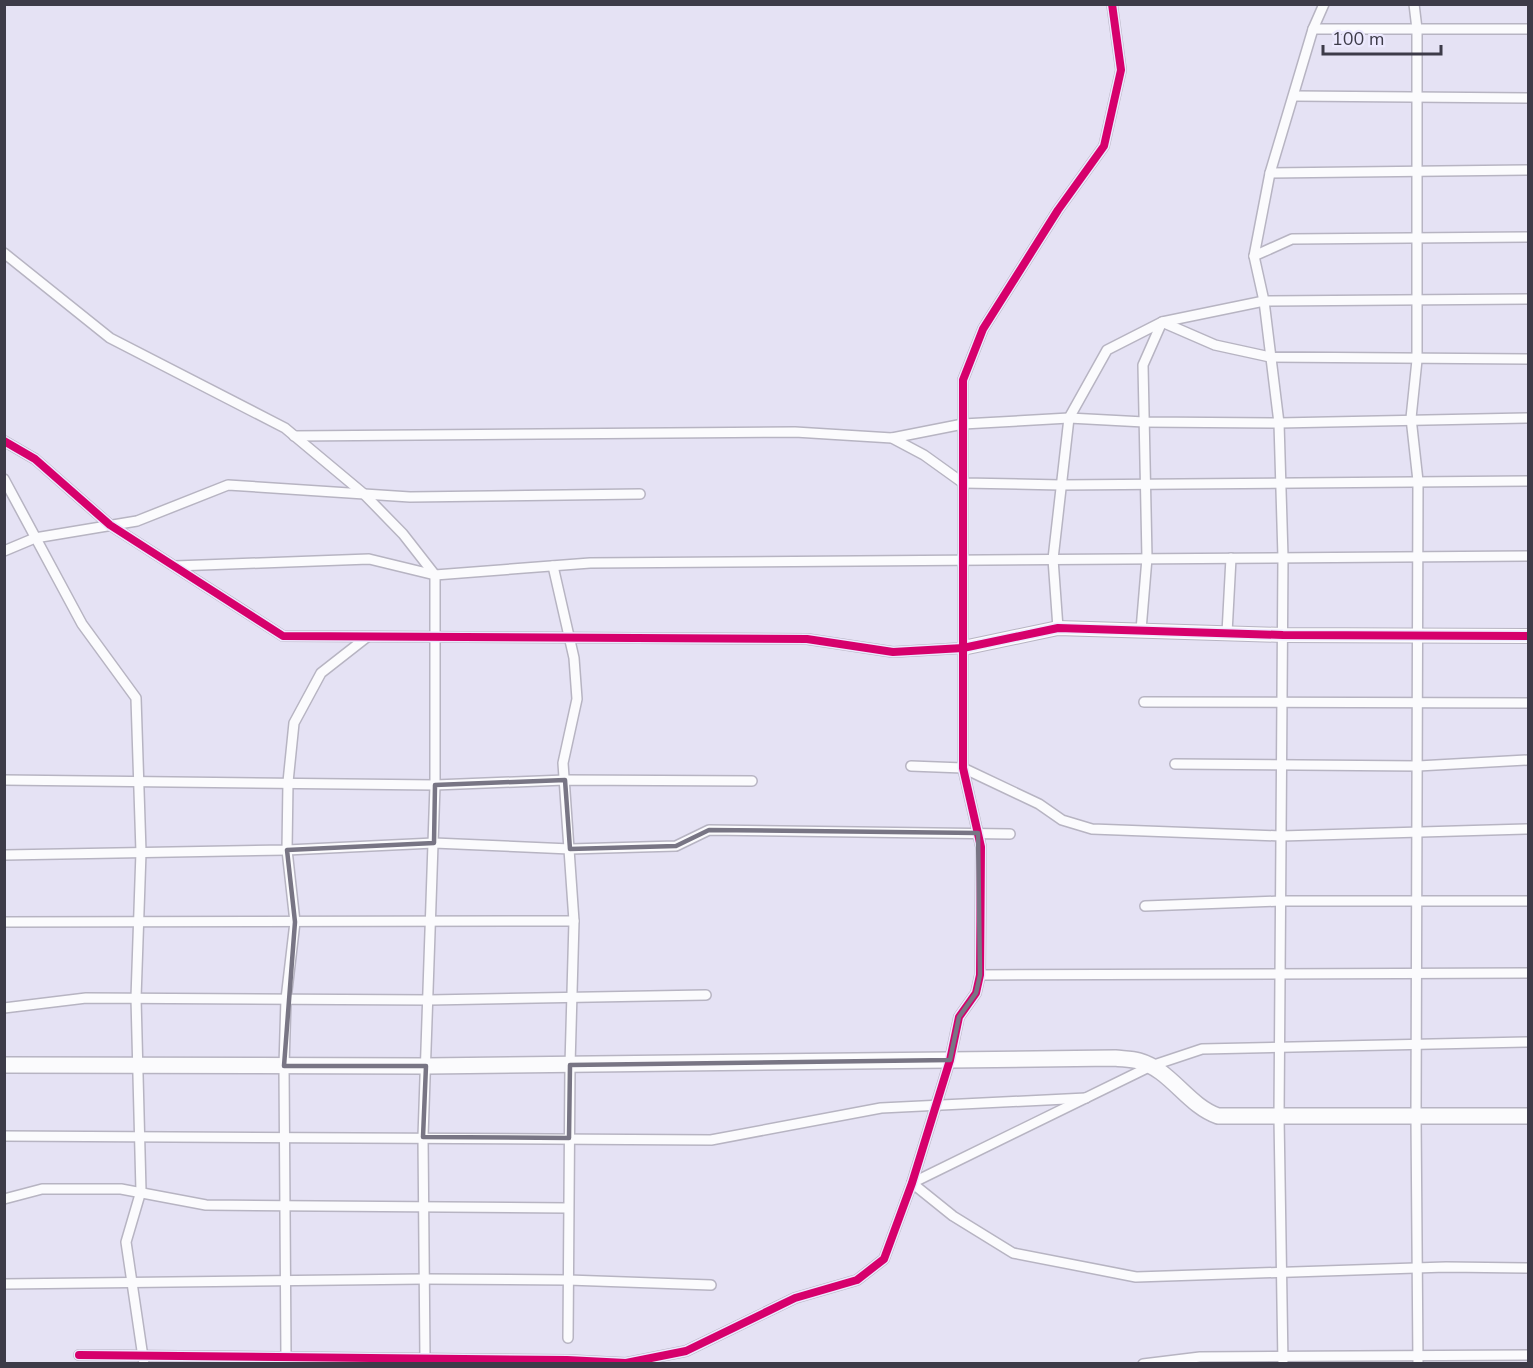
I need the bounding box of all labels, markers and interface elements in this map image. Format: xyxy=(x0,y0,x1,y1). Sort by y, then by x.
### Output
scale bar xyxy=(1323,18,1442,56)
text: 100 m xyxy=(1332,27,1384,51)

